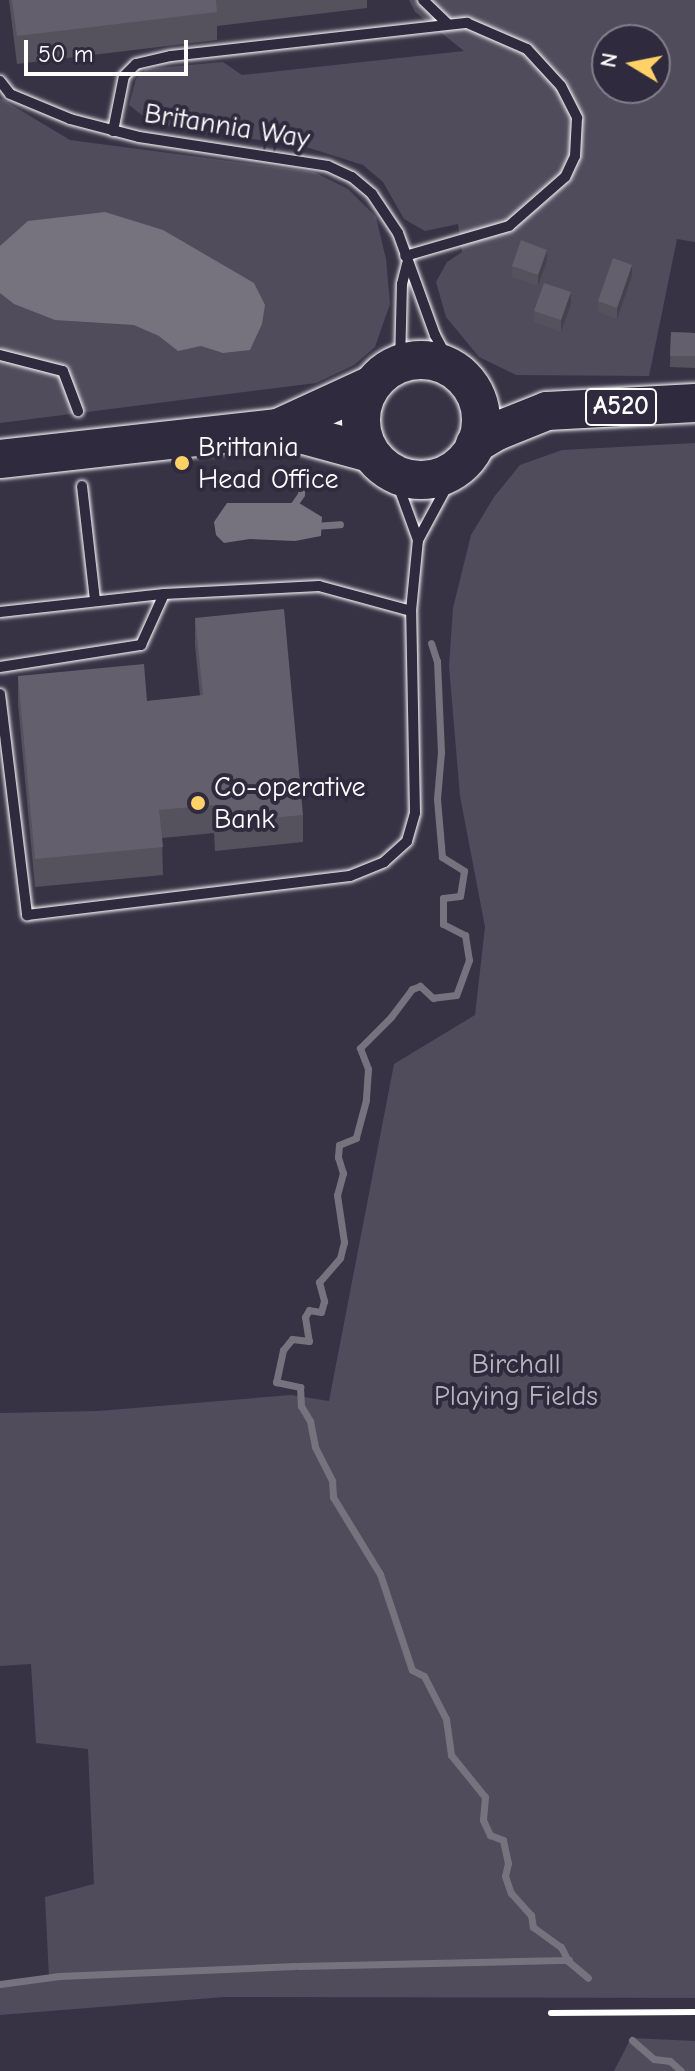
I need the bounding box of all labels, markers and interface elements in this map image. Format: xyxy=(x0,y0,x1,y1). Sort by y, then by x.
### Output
scale bar xyxy=(28,24,192,74)
north arrow xyxy=(591,24,671,104)
text: 50 m xyxy=(38,40,94,68)
text: N xyxy=(595,51,623,70)
street label: Britannia Way xyxy=(142,96,312,156)
road number: A520 xyxy=(585,385,657,429)
place label: Brittania Head Office xyxy=(198,430,338,496)
marker: Brittania Head Office xyxy=(173,454,191,472)
place label: Co-operative Bank xyxy=(214,770,366,836)
marker: Co-operative Bank xyxy=(189,794,207,812)
park label: Birchall Playing Fields xyxy=(434,1347,598,1413)

